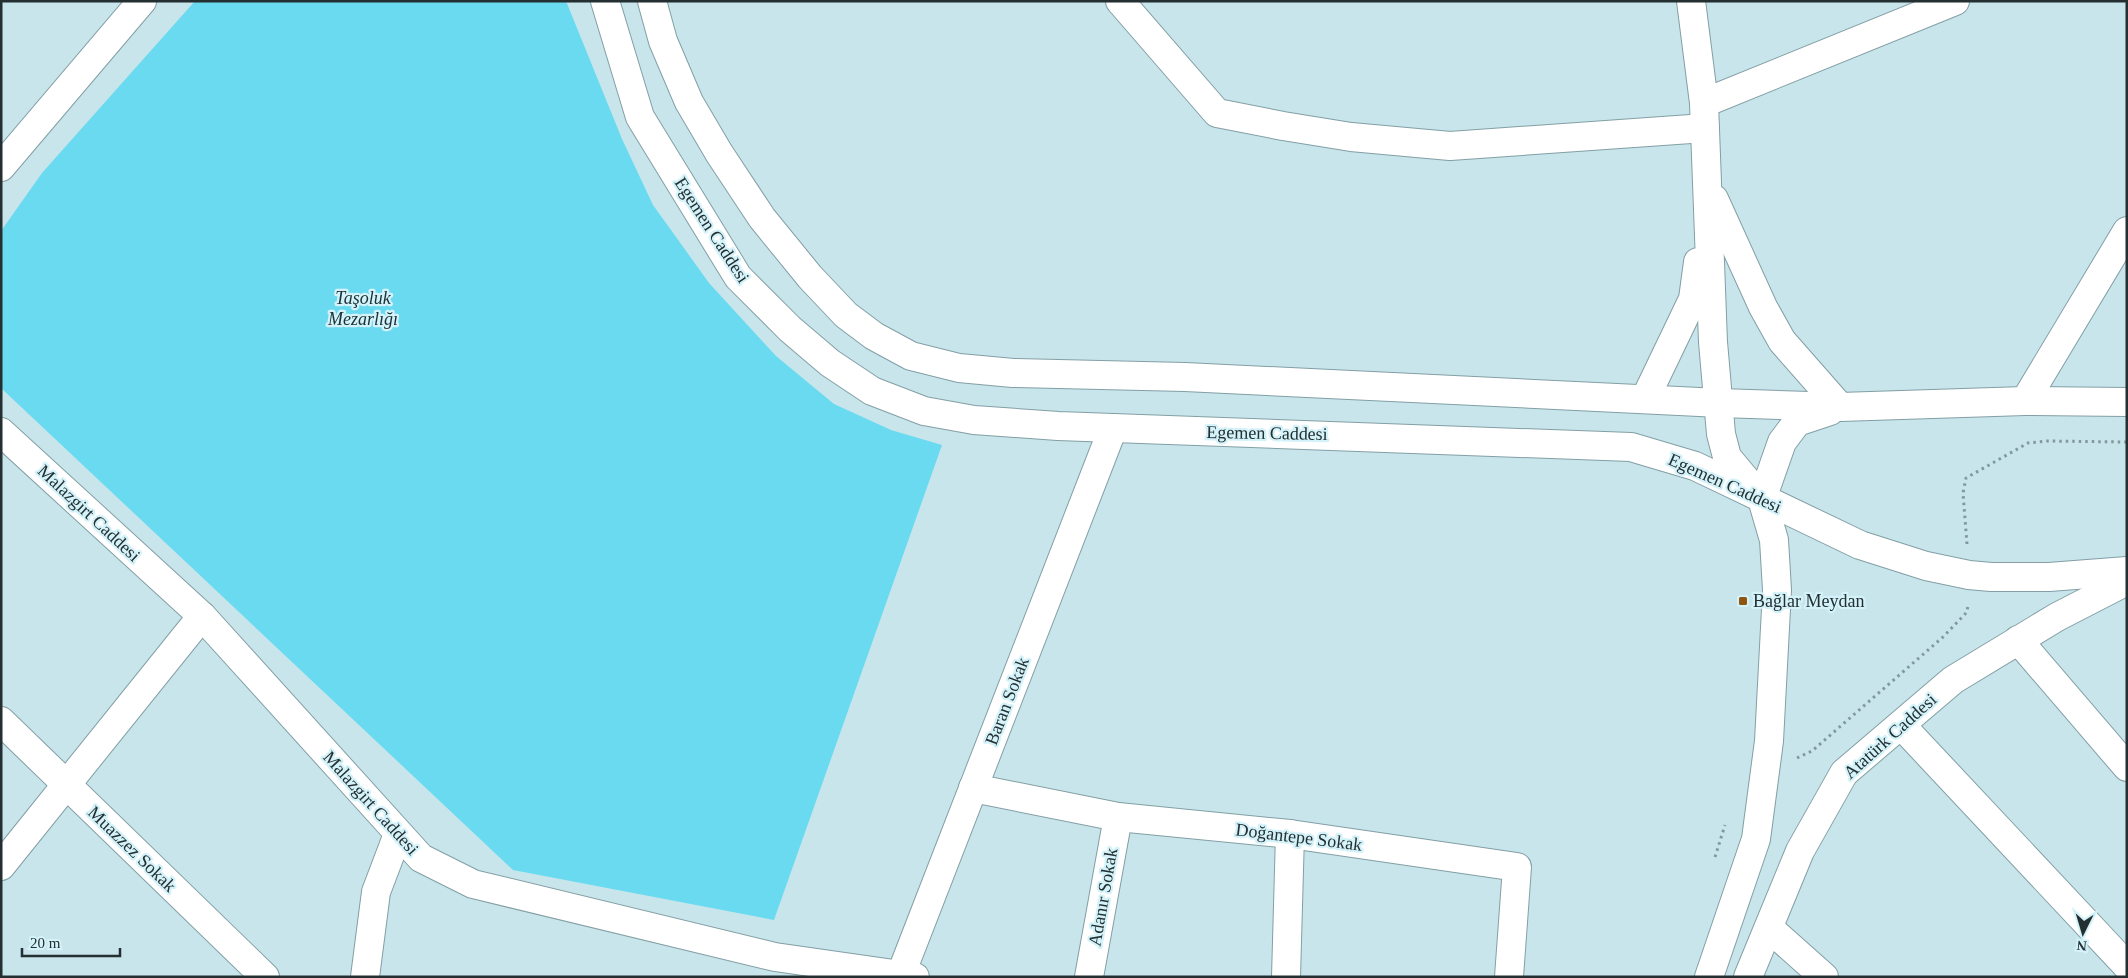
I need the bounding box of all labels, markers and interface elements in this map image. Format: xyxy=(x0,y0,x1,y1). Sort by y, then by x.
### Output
street label: Egemen Caddesi xyxy=(671,174,753,286)
park label: Taşoluk Mezarlığı xyxy=(327,288,398,329)
street label: Egemen Caddesi xyxy=(1206,422,1328,444)
street label: Egemen Caddesi xyxy=(1665,449,1785,517)
street label: Malazgirt Caddesi xyxy=(34,461,144,565)
place label: Bağlar Meydan xyxy=(1753,591,1864,611)
marker: Bağlar Meydan xyxy=(1737,595,1749,607)
street label: Baran Sokak xyxy=(981,654,1033,748)
street label: Atatürk Caddesi xyxy=(1840,689,1940,783)
street label: Malazgirt Caddesi xyxy=(319,747,423,859)
street label: Muazzez Sokak xyxy=(84,802,180,896)
street label: Doğantepe Sokak xyxy=(1235,819,1363,855)
street label: Adanır Sokak xyxy=(1085,846,1121,948)
north arrow xyxy=(2058,908,2108,958)
scale bar xyxy=(22,926,120,958)
text: 20 m xyxy=(30,935,61,951)
text: N xyxy=(2076,938,2088,953)

